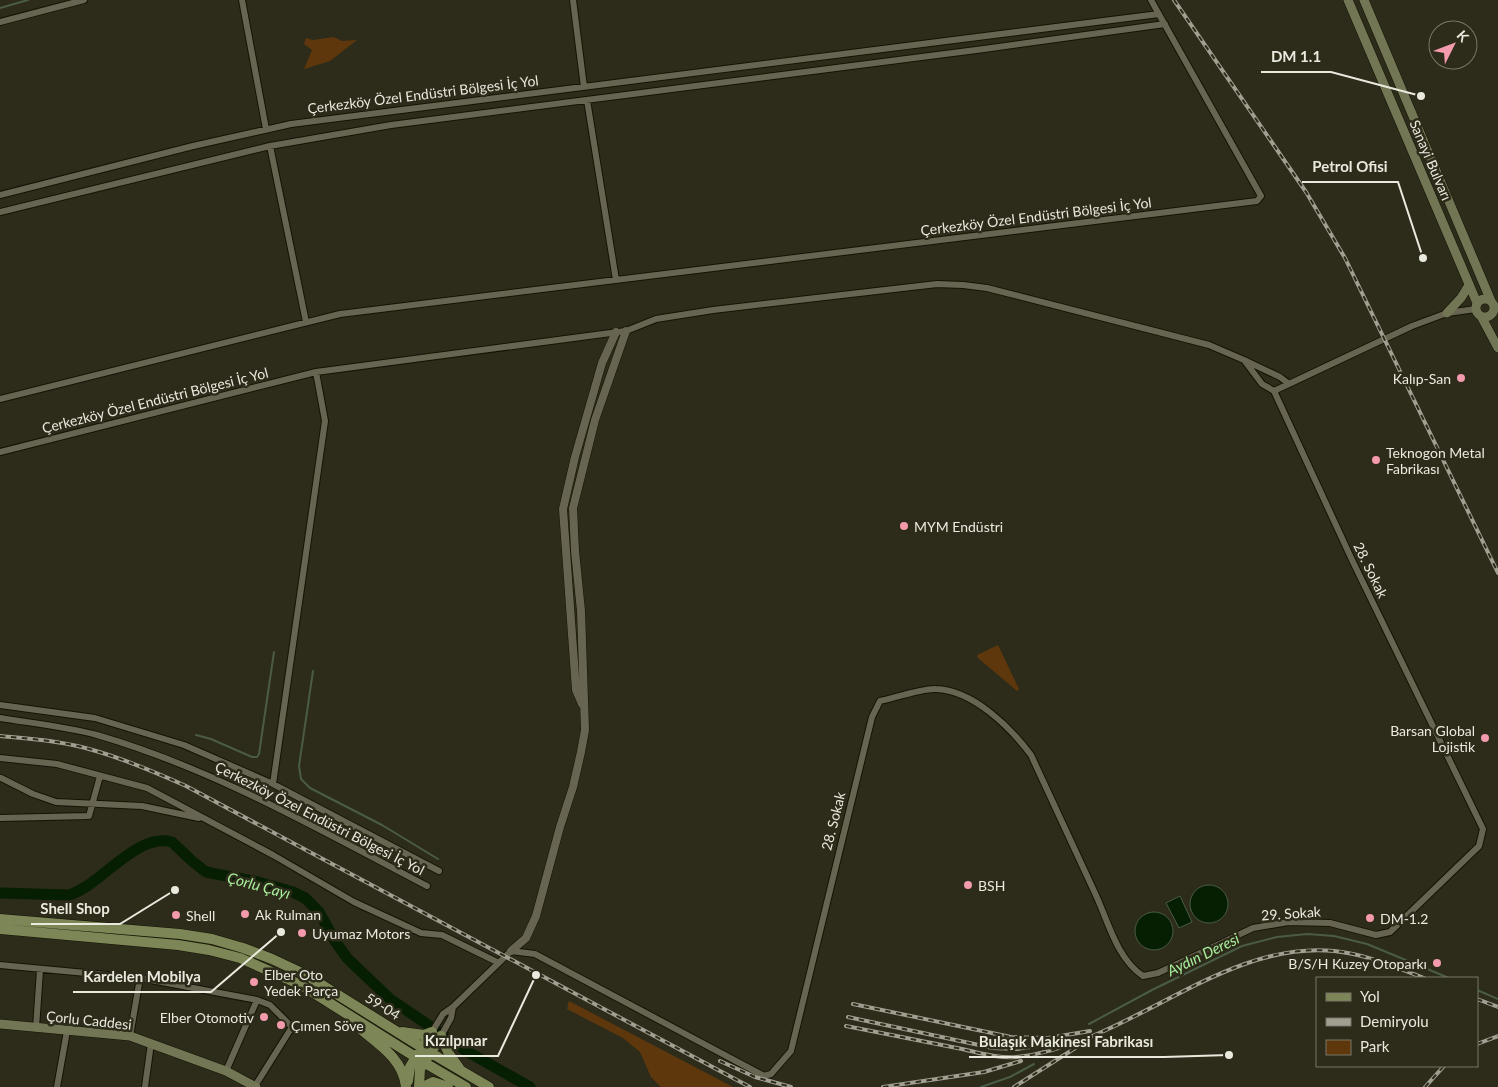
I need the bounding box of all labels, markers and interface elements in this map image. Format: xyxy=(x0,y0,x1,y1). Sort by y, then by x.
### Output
north arrow xyxy=(1428,20,1478,70)
text: K xyxy=(1454,27,1473,46)
callout: DM 1.1 xyxy=(1261,42,1331,72)
text: DM 1.1 xyxy=(1271,47,1321,65)
street label: Çerkezköy Özel Endüstri Bölgesi İç Yol xyxy=(307,71,539,117)
street label: Sanayi Bulvarı xyxy=(1406,117,1456,203)
callout: Petrol Ofisi xyxy=(1302,152,1398,182)
text: Petrol Ofisi xyxy=(1312,157,1388,175)
street label: Çerkezköy Özel Endüstri Bölgesi İç Yol xyxy=(920,193,1152,239)
street label: Çerkezköy Özel Endüstri Bölgesi İç Yol xyxy=(40,364,270,436)
place label: Kalıp-San xyxy=(1393,370,1451,387)
marker: Kalıp-San xyxy=(1455,372,1467,384)
place label: Teknogon Metal Fabrikası xyxy=(1386,444,1485,477)
marker: Teknogon Metal Fabrikası xyxy=(1370,454,1382,466)
place label: MYM Endüstri xyxy=(914,518,1003,535)
marker: MYM Endüstri xyxy=(898,520,910,532)
street label: 28. Sokak xyxy=(1350,539,1392,601)
place label: Barsan Global Lojistik xyxy=(1390,722,1476,755)
marker: Barsan Global Lojistik xyxy=(1479,732,1491,744)
street label: Çerkezköy Özel Endüstri Bölgesi İç Yol xyxy=(212,758,428,878)
street label: 28. Sokak xyxy=(818,789,849,852)
water label: Çorlu Çayı xyxy=(226,868,292,902)
place label: BSH xyxy=(978,877,1005,894)
marker: BSH xyxy=(962,879,974,891)
callout: Shell Shop xyxy=(31,894,120,924)
text: Shell Shop xyxy=(40,899,110,917)
street label: 29. Sokak xyxy=(1261,902,1322,924)
place label: Ak Rulman xyxy=(255,906,321,923)
place label: Shell xyxy=(186,907,215,924)
marker: Ak Rulman xyxy=(239,908,251,920)
marker: Shell xyxy=(170,909,182,921)
place label: DM-1.2 xyxy=(1380,910,1428,927)
marker: DM-1.2 xyxy=(1364,912,1376,924)
place label: Uyumaz Motors xyxy=(312,925,410,942)
marker: Uyumaz Motors xyxy=(296,927,308,939)
water label: Aydın Deresi xyxy=(1163,929,1242,980)
place label: B/S/H Kuzey Otoparkı xyxy=(1288,955,1427,972)
marker: B/S/H Kuzey Otoparkı xyxy=(1431,957,1443,969)
callout: Kardelen Mobilya xyxy=(73,962,211,992)
place label: Elber Oto Yedek Parça xyxy=(264,966,338,999)
text: Kardelen Mobilya xyxy=(83,967,201,985)
marker: Elber Oto Yedek Parça xyxy=(248,976,260,988)
legend xyxy=(1316,977,1478,1067)
text: Yol xyxy=(1360,987,1380,1005)
street label: 59-04 xyxy=(363,989,403,1023)
street label: Çorlu Caddesi xyxy=(45,1007,133,1033)
place label: Elber Otomotiv xyxy=(160,1009,255,1026)
marker: Elber Otomotiv xyxy=(258,1011,270,1023)
text: Demiryolu xyxy=(1360,1012,1429,1030)
place label: Çımen Söve xyxy=(291,1017,364,1034)
marker: Çımen Söve xyxy=(275,1019,287,1031)
callout: Kızılpınar xyxy=(415,1026,498,1056)
callout: Bulaşık Makinesi Fabrikası xyxy=(969,1027,1164,1057)
text: Kızılpınar xyxy=(425,1031,488,1049)
text: Bulaşık Makinesi Fabrikası xyxy=(979,1032,1153,1050)
text: Park xyxy=(1360,1037,1390,1055)

